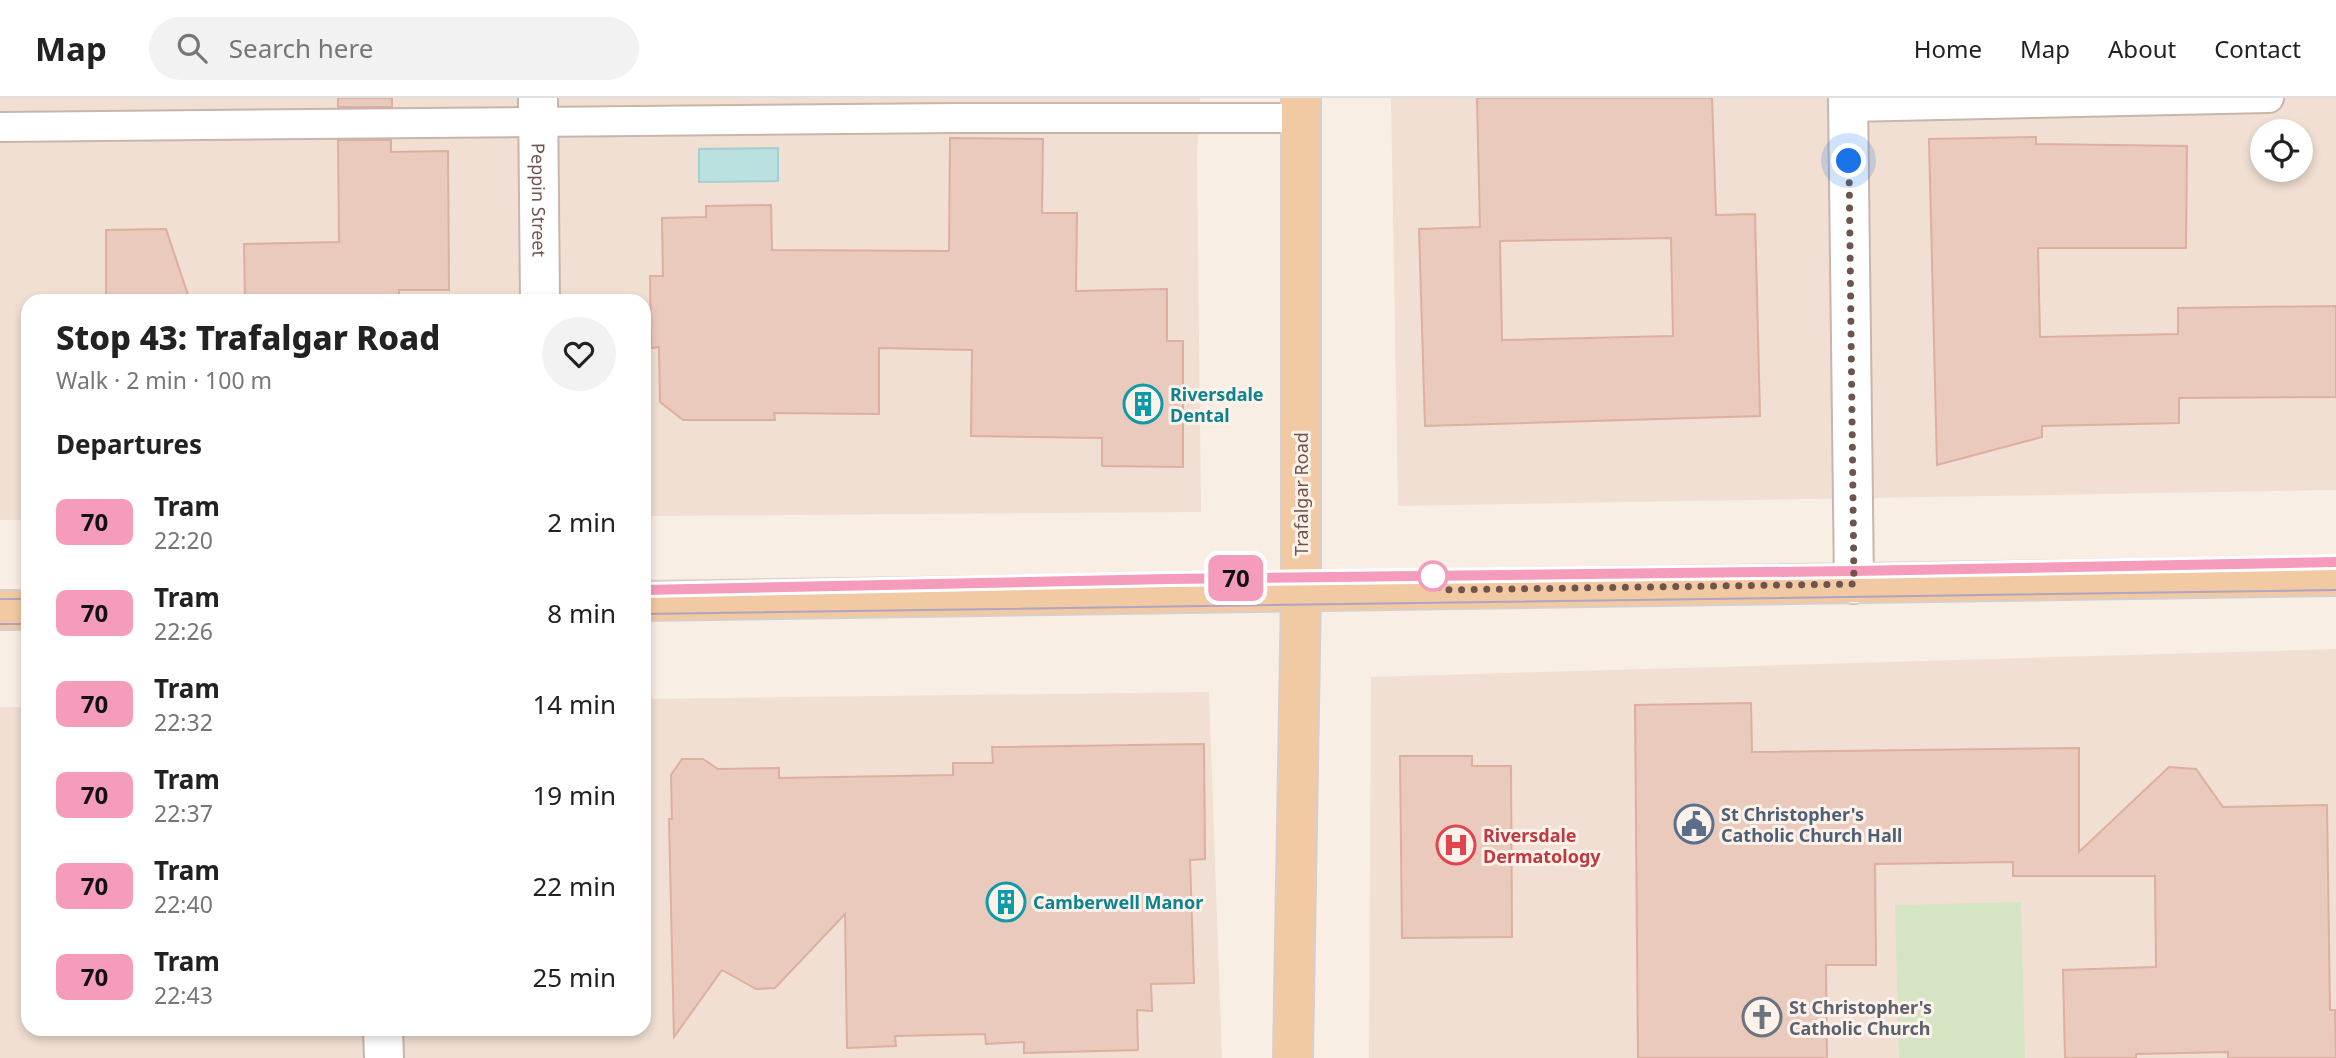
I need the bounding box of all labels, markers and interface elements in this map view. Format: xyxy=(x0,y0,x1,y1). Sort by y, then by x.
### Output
search box xyxy=(149,17,639,80)
text: Map xyxy=(35,26,107,71)
icon: search xyxy=(173,29,211,67)
text: Search here xyxy=(229,30,373,66)
text: Home xyxy=(1914,32,1982,65)
text: Map xyxy=(2020,32,2070,65)
text: About xyxy=(2108,32,2176,65)
text: Contact xyxy=(2214,32,2301,65)
map controls xyxy=(2250,119,2313,182)
button: locate xyxy=(2250,119,2313,182)
street label: Peppin Street xyxy=(526,143,552,258)
your location xyxy=(1831,143,1866,178)
text: Stop 43: Trafalgar Road xyxy=(56,315,440,360)
button: heart xyxy=(542,317,616,391)
text: Walk · 2 min · 100 m xyxy=(56,364,272,396)
place label: Riversdale Dental xyxy=(1170,382,1264,427)
building icon: Riversdale Dental xyxy=(1122,383,1164,425)
text: Departures xyxy=(56,426,202,462)
street label: Trafalgar Road xyxy=(1289,432,1313,556)
text: Tram xyxy=(154,488,220,524)
text: 2 min xyxy=(547,504,616,540)
text: 70 xyxy=(81,505,108,538)
text: 22:20 xyxy=(154,524,213,556)
line badge: 70 xyxy=(1204,555,1268,601)
text: 70 xyxy=(1222,561,1250,594)
unlabelled marker xyxy=(1418,561,1448,591)
text: Tram xyxy=(154,579,220,615)
text: 8 min xyxy=(547,595,616,631)
text: 70 xyxy=(81,596,108,629)
text: 22:26 xyxy=(154,615,213,647)
text: Tram xyxy=(154,670,220,706)
text: 14 min xyxy=(532,686,616,722)
text: 70 xyxy=(81,687,108,720)
text: 22:32 xyxy=(154,706,213,738)
text: Tram xyxy=(154,761,220,797)
text: 19 min xyxy=(532,777,616,813)
text: 70 xyxy=(81,778,108,811)
text: 22:37 xyxy=(154,797,213,829)
place label: St Christopher's Catholic Church Hall xyxy=(1721,802,1902,847)
public building icon: St Christopher's Catholic Church Hall xyxy=(1673,803,1715,845)
place label: Riversdale Dermatology xyxy=(1483,823,1601,868)
hospital icon: Riversdale Dermatology xyxy=(1435,824,1477,866)
text: Tram xyxy=(154,852,220,888)
text: 22 min xyxy=(532,868,616,904)
text: 70 xyxy=(81,869,108,902)
building icon: Camberwell Manor xyxy=(985,881,1027,923)
text: 22:40 xyxy=(154,888,213,920)
place label: Camberwell Manor xyxy=(1033,890,1203,914)
text: Tram xyxy=(154,943,220,979)
text: 25 min xyxy=(532,959,616,995)
text: 70 xyxy=(81,960,108,993)
text: 22:43 xyxy=(154,979,213,1011)
place label: St Christopher's Catholic Church xyxy=(1789,995,1932,1040)
church icon: St Christopher's Catholic Church xyxy=(1741,996,1783,1038)

